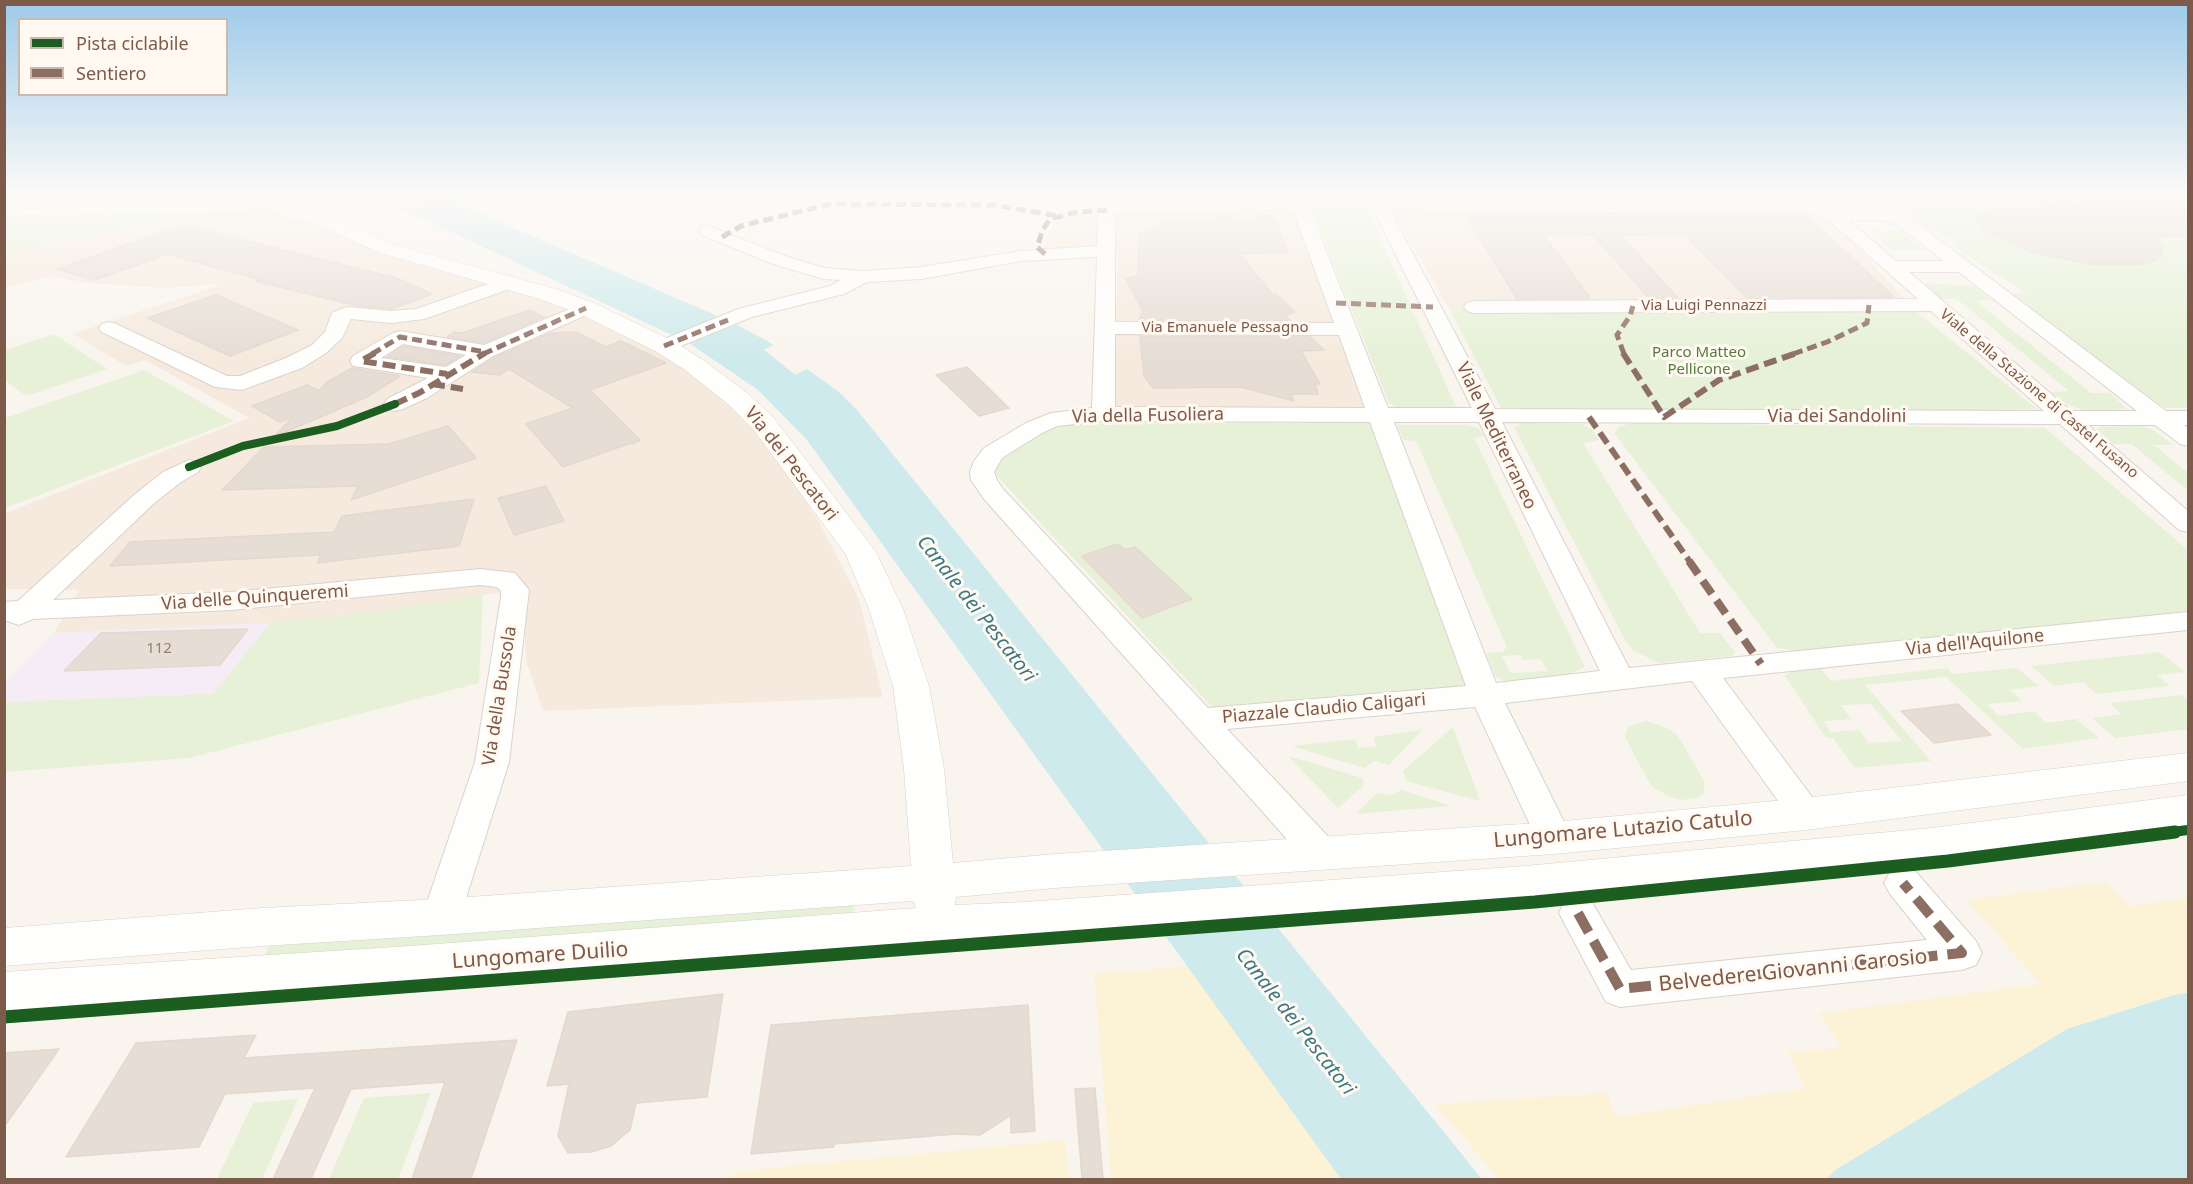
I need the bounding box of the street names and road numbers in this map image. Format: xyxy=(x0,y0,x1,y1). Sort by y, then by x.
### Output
street label: Via Luigi Pennazzi xyxy=(1641,297,1767,315)
street label: Viale della Stazione di Castel Fusano xyxy=(1936,306,2142,482)
street label: Via Emanuele Pessagno xyxy=(1141,319,1309,337)
street label: Viale Mediterraneo xyxy=(1451,359,1541,513)
street label: Via dei Pescatori xyxy=(740,403,842,525)
street label: Via della Fusoliera xyxy=(1072,404,1224,428)
street label: Via dei Sandolini xyxy=(1768,406,1906,428)
street label: Via delle Quinqueremi xyxy=(161,581,349,615)
street label: Via della Bussola xyxy=(478,625,522,767)
street label: Via dell'Aquilone xyxy=(1905,625,2045,661)
street label: Piazzale Claudio Caligari xyxy=(1221,689,1427,729)
street label: Lungomare Lutazio Catulo xyxy=(1492,806,1754,854)
street label: Lungomare Duilio xyxy=(451,937,629,975)
street label: Belvedere Giovanni Carosio xyxy=(1657,944,1929,998)

